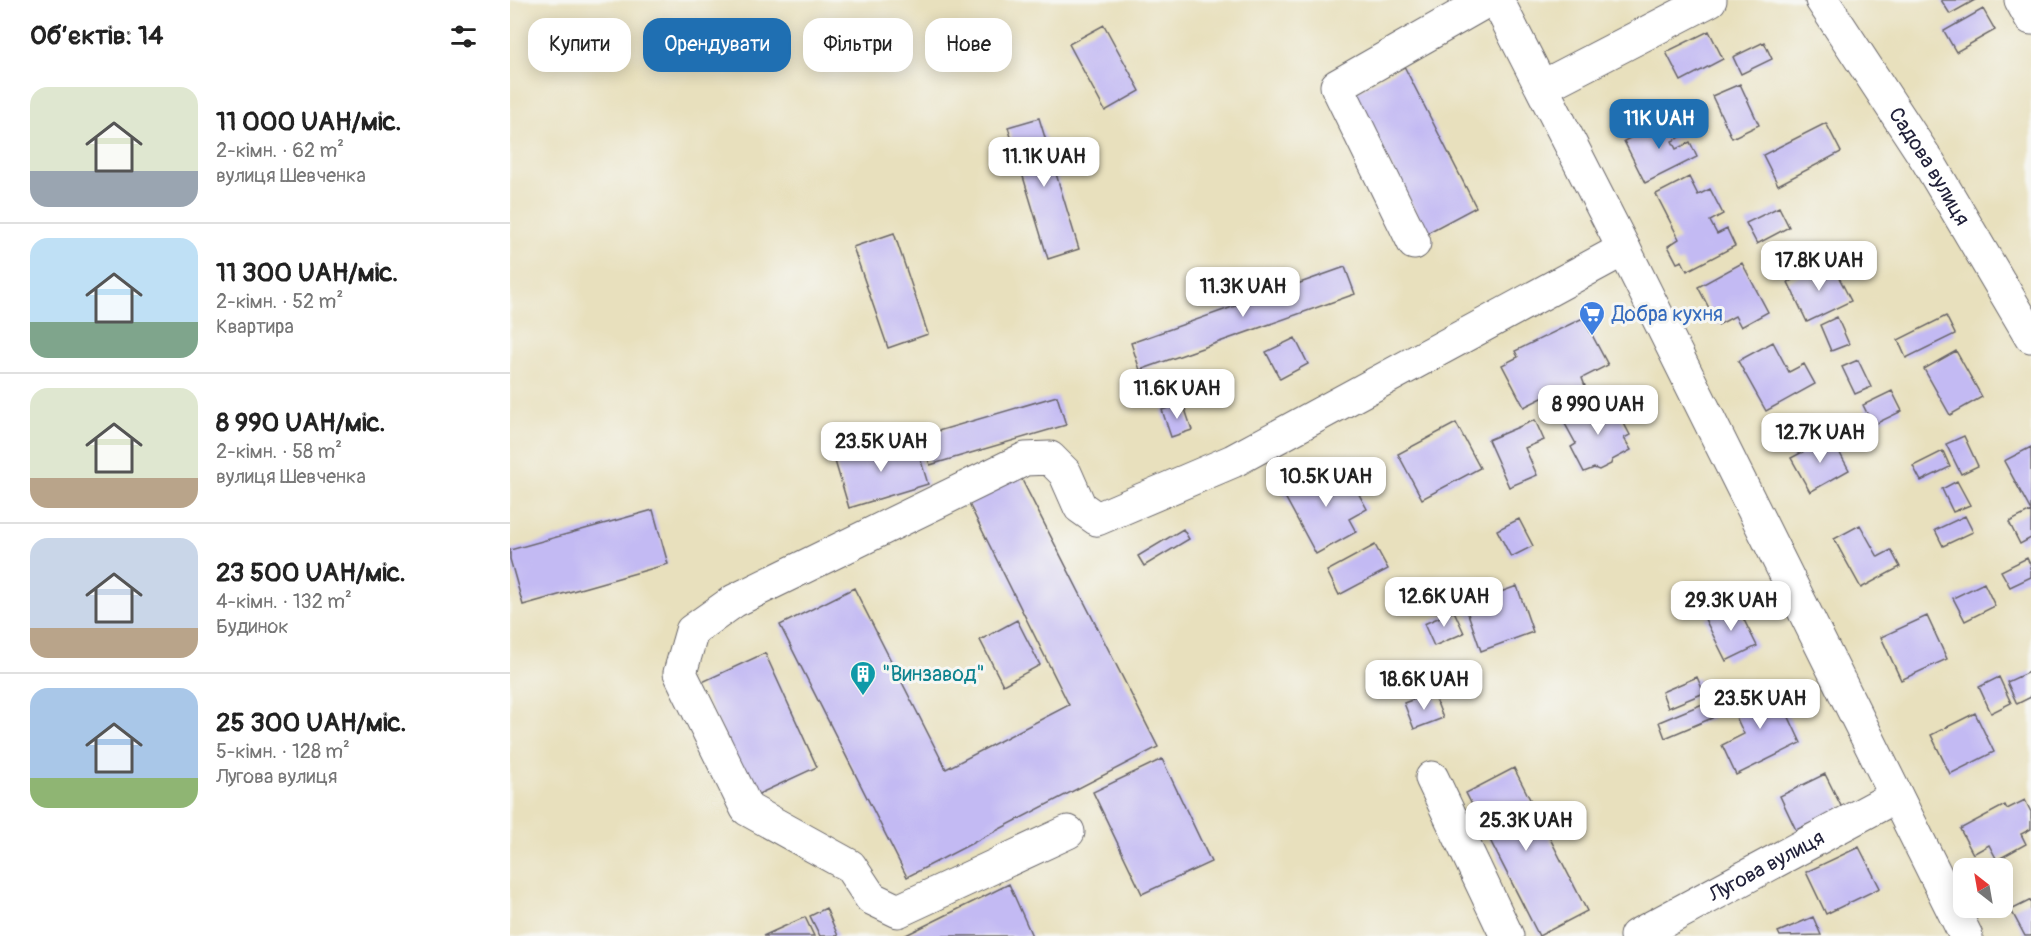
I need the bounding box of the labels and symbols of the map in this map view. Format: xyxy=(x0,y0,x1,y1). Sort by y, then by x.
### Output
pin: 11K UAH xyxy=(1604,99,1714,150)
street label: Садова вулиця xyxy=(1882,102,1976,230)
pin: 11.1K UAH xyxy=(975,137,1113,188)
pin: 17.8K UAH xyxy=(1750,241,1888,292)
pin: 11.3K UAH xyxy=(1174,267,1312,318)
supermarket icon: Добра кухня xyxy=(1577,299,1607,337)
place label: Добра кухня xyxy=(1611,301,1723,328)
pin: 11.6K UAH xyxy=(1108,369,1246,420)
pin: 8 990 UAH xyxy=(1529,385,1667,436)
pin: 12.7K UAH xyxy=(1751,413,1889,464)
pin: 23.5K UAH xyxy=(812,422,950,473)
pin: 10.5K UAH xyxy=(1257,457,1395,508)
pin: 12.6K UAH xyxy=(1375,577,1513,628)
pin: 29.3K UAH xyxy=(1662,581,1800,632)
building icon: "Винзавод" xyxy=(848,659,878,697)
pin: 18.6K UAH xyxy=(1355,660,1493,711)
place label: "Винзавод" xyxy=(882,661,985,688)
pin: 23.5K UAH xyxy=(1691,679,1829,730)
pin: 25.3K UAH xyxy=(1457,801,1595,852)
street label: Лугова вулиця xyxy=(1703,824,1829,909)
north arrow xyxy=(1953,858,2013,918)

